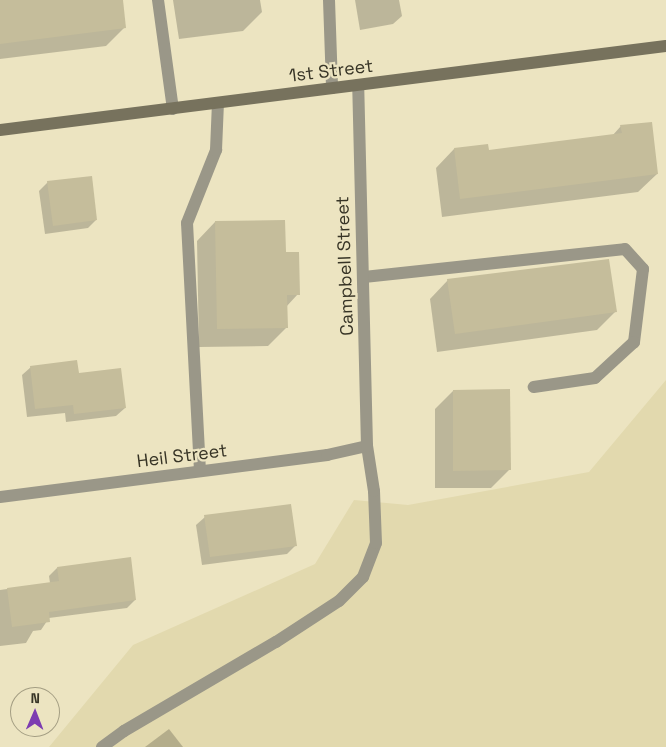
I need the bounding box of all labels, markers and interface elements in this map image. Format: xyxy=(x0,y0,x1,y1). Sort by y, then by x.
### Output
street label: 1st Street xyxy=(288,55,374,87)
street label: Campbell Street xyxy=(332,196,358,336)
street label: Heil Street xyxy=(136,440,228,472)
north arrow xyxy=(10,687,60,737)
text: N xyxy=(30,689,40,707)

